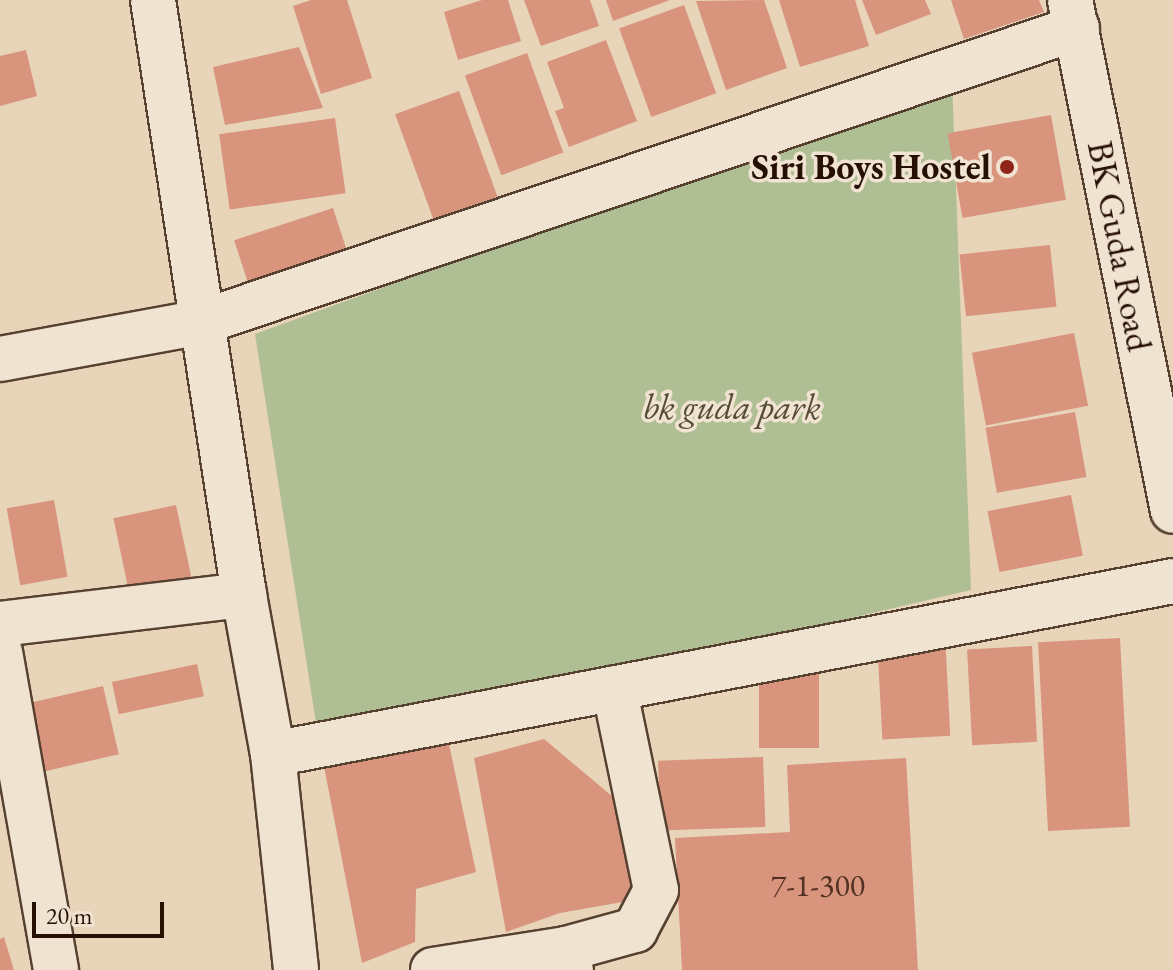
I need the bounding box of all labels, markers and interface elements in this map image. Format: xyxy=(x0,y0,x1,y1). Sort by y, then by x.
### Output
street label: BK Guda Road xyxy=(1078,137,1162,355)
place label: Siri Boys Hostel xyxy=(751,145,991,189)
marker: Siri Boys Hostel xyxy=(998,158,1016,176)
park label: bk guda park xyxy=(643,385,821,429)
house number: 7-1-300 xyxy=(771,866,865,904)
scale bar xyxy=(36,886,168,936)
text: 20 m xyxy=(46,900,93,931)

